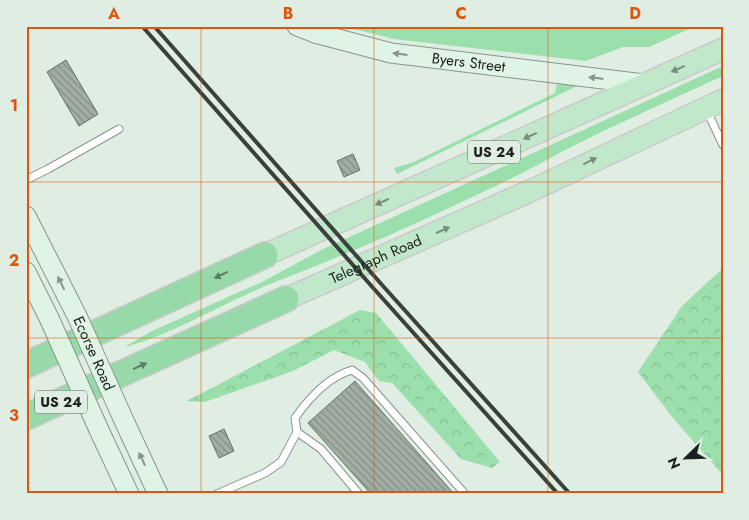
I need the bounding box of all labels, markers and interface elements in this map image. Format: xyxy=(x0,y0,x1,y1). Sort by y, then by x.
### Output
text: A xyxy=(107,2,120,25)
text: B xyxy=(283,2,293,25)
text: C xyxy=(455,2,467,25)
text: D xyxy=(629,2,641,25)
street label: Byers Street xyxy=(430,47,507,78)
one-way arrow xyxy=(392,50,408,58)
one-way arrow xyxy=(671,66,685,74)
one-way arrow xyxy=(588,74,604,82)
text: 1 xyxy=(10,94,18,117)
one-way arrow xyxy=(523,132,537,140)
road number: US 24 xyxy=(468,140,520,163)
one-way arrow xyxy=(583,157,597,165)
one-way arrow xyxy=(375,199,389,207)
one-way arrow xyxy=(436,225,450,233)
street label: Telegraph Road xyxy=(326,229,425,289)
text: 2 xyxy=(9,249,19,272)
one-way arrow xyxy=(214,271,228,279)
one-way arrow xyxy=(57,276,65,290)
street label: Ecorse Road xyxy=(67,313,120,394)
one-way arrow xyxy=(133,361,147,369)
road number: US 24 xyxy=(35,391,87,414)
text: 3 xyxy=(9,404,19,427)
north arrow xyxy=(662,432,712,482)
one-way arrow xyxy=(138,452,146,466)
text: N xyxy=(663,454,685,472)

